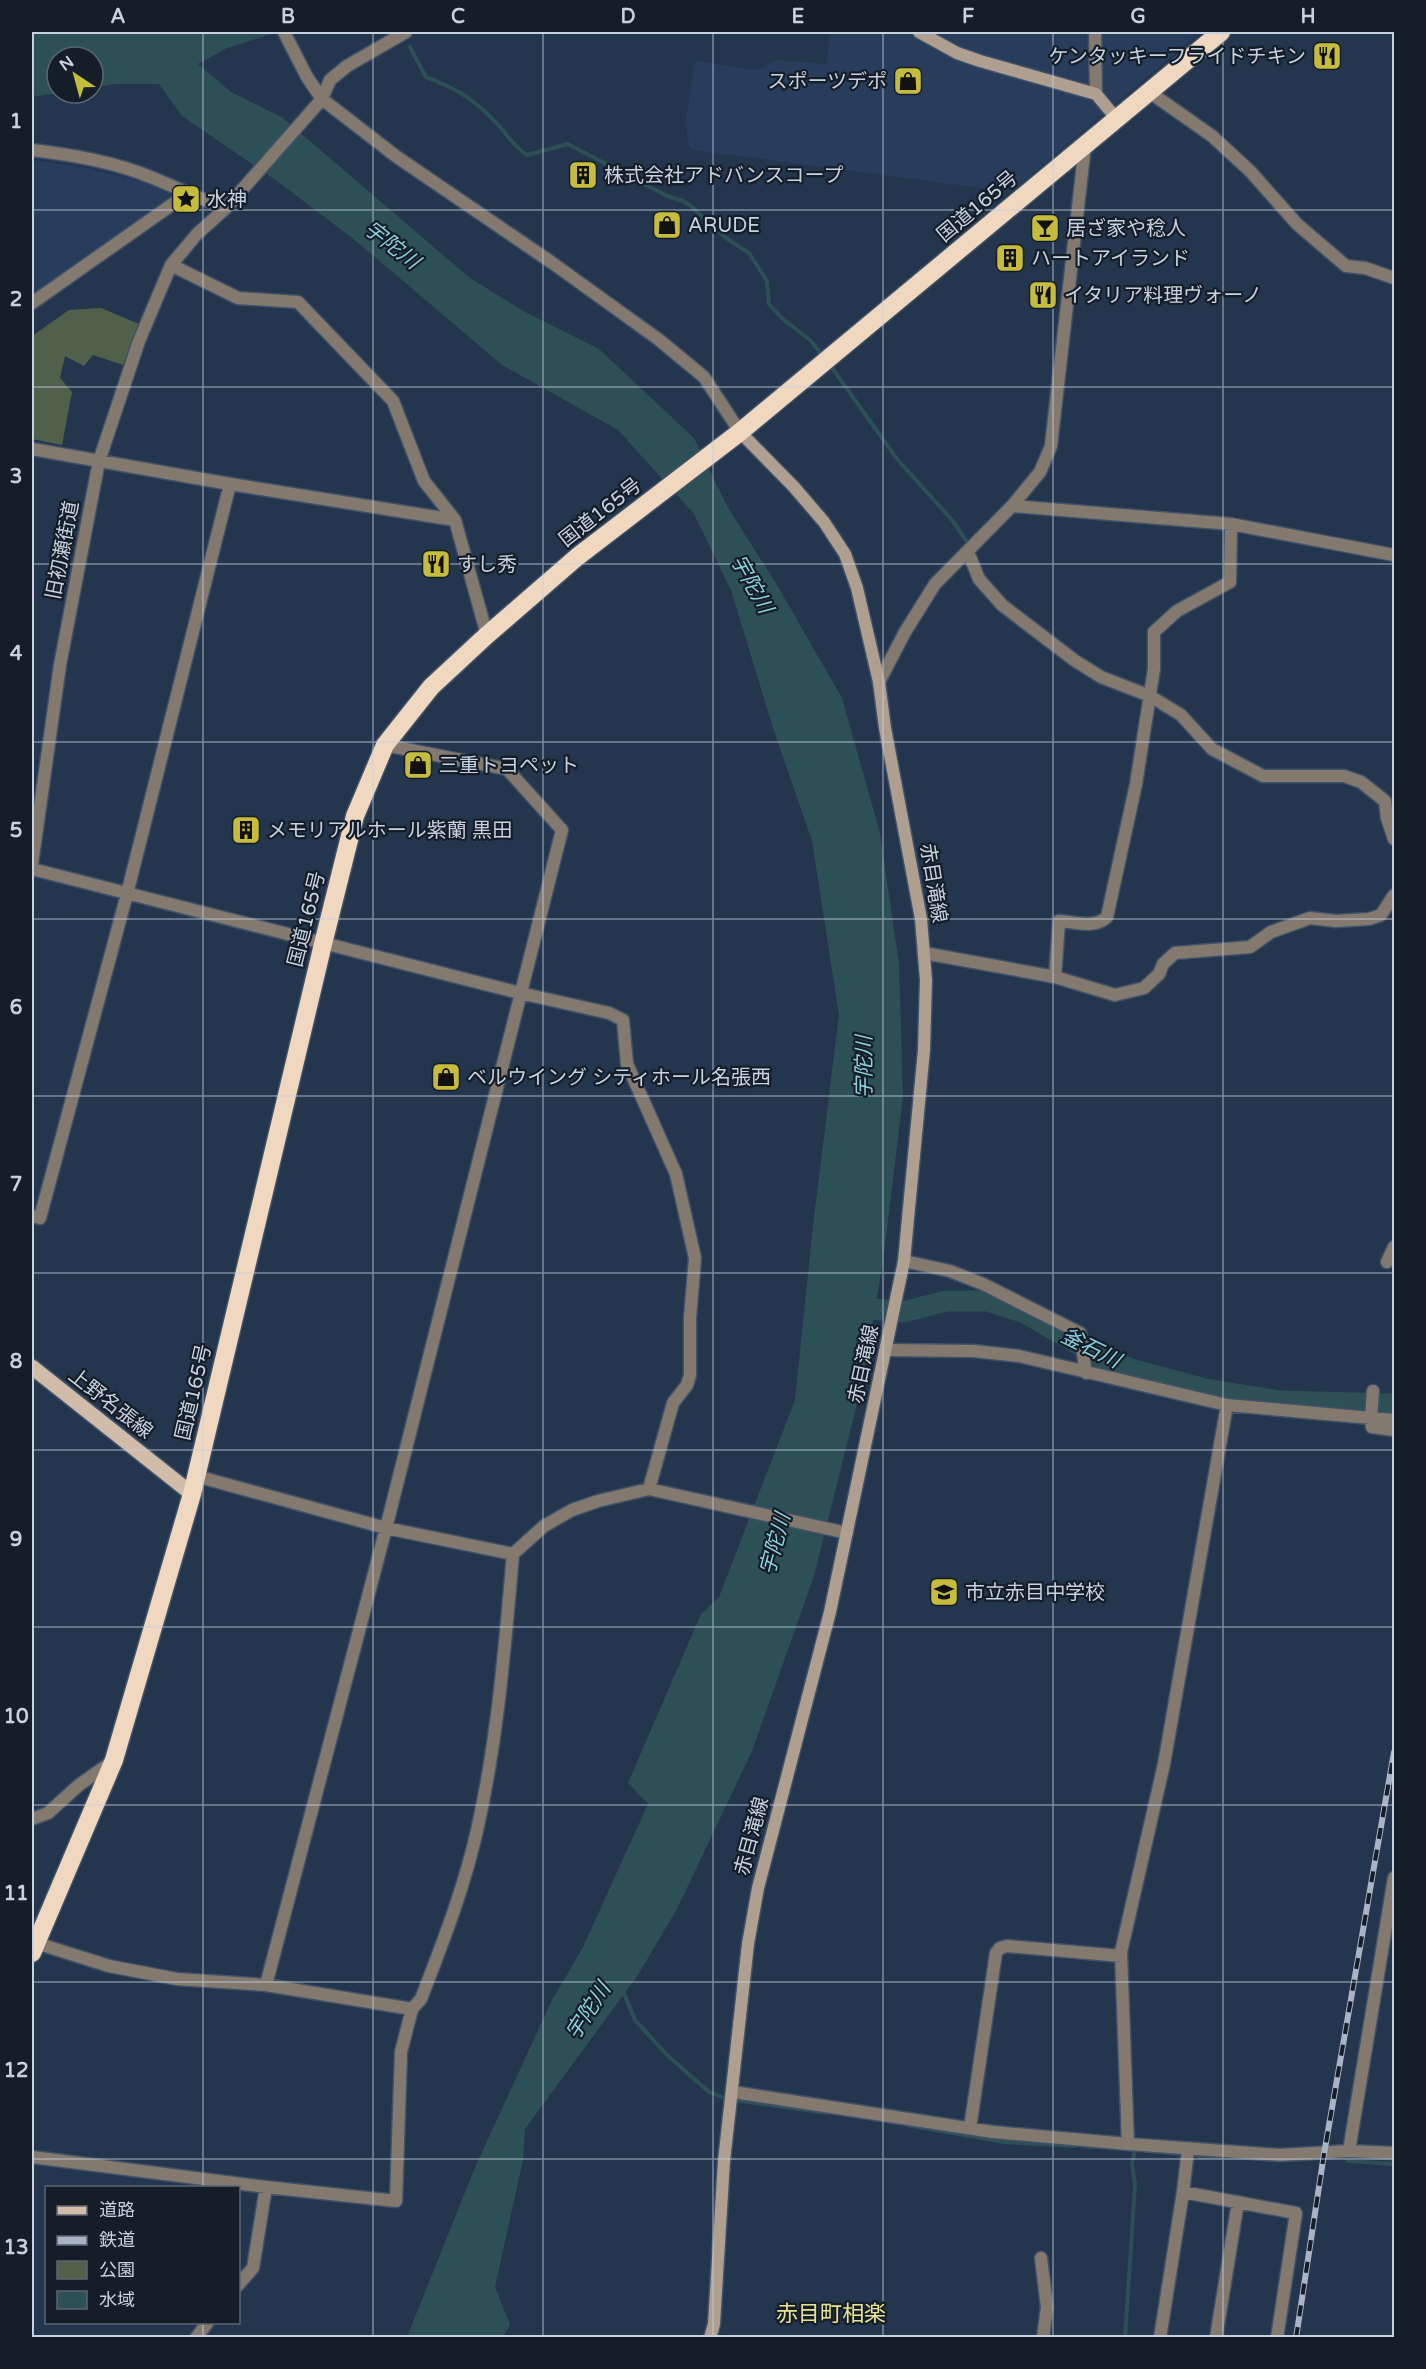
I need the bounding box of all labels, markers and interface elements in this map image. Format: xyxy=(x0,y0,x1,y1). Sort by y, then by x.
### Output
text: A xyxy=(111,5,126,29)
text: B xyxy=(281,5,295,29)
text: C xyxy=(451,5,465,29)
text: D xyxy=(620,5,636,29)
text: E xyxy=(792,5,805,29)
text: F xyxy=(962,5,974,29)
text: G xyxy=(1130,5,1146,29)
text: H xyxy=(1300,5,1316,29)
restaurant icon: ケンタッキーフライドチキン xyxy=(1311,40,1343,72)
north arrow xyxy=(45,45,105,105)
place label: ケンタッキーフライドチキン xyxy=(1048,45,1306,69)
text: N xyxy=(56,52,78,76)
shop icon: スポーツデポ xyxy=(892,65,924,97)
place label: スポーツデポ xyxy=(767,70,887,94)
text: 1 xyxy=(10,110,22,134)
building icon: 株式会社アドバンスコープ xyxy=(567,159,599,191)
place label: 株式会社アドバンスコープ xyxy=(604,164,843,188)
street label: 国道165号 xyxy=(933,166,1023,247)
place icon: 水神 xyxy=(170,183,202,215)
place label: 水神 xyxy=(207,188,247,212)
shop icon: ARUDE xyxy=(651,209,683,241)
bar icon: 居ざ家や稔人 xyxy=(1029,212,1061,244)
place label: ARUDE xyxy=(688,214,760,238)
water label: 宇陀川 xyxy=(359,216,426,276)
place label: 居ざ家や稔人 xyxy=(1066,217,1186,241)
building icon: ハートアイランド xyxy=(994,242,1026,274)
place label: ハートアイランド xyxy=(1031,247,1190,271)
restaurant icon: イタリア料理ヴォーノ xyxy=(1027,279,1059,311)
place label: イタリア料理ヴォーノ xyxy=(1064,284,1262,308)
text: 2 xyxy=(10,288,22,312)
text: 3 xyxy=(10,465,22,489)
street label: 国道165号 xyxy=(555,473,646,552)
street label: 旧初瀬街道 xyxy=(42,499,84,602)
restaurant icon: すし秀 xyxy=(420,548,452,580)
water label: 宇陀川 xyxy=(725,551,779,620)
place label: すし秀 xyxy=(457,553,517,577)
text: 4 xyxy=(10,642,23,666)
shop icon: 三重トヨペット xyxy=(402,749,434,781)
place label: 三重トヨペット xyxy=(439,754,579,778)
building icon: メモリアルホール紫蘭 黒田 xyxy=(230,814,262,846)
text: 5 xyxy=(10,819,22,843)
place label: メモリアルホール紫蘭 黒田 xyxy=(267,819,512,843)
street label: 赤目滝線 xyxy=(915,842,951,925)
street label: 国道165号 xyxy=(284,869,330,970)
text: 6 xyxy=(10,996,22,1020)
water label: 宇陀川 xyxy=(852,1034,877,1099)
shop icon: ベルウイング シティホール名張西 xyxy=(430,1061,462,1093)
place label: ベルウイング シティホール名張西 xyxy=(467,1066,771,1090)
text: 7 xyxy=(10,1173,22,1197)
street label: 赤目滝線 xyxy=(844,1323,884,1406)
water label: 釜石川 xyxy=(1057,1323,1126,1374)
street label: 国道165号 xyxy=(171,1342,217,1443)
text: 8 xyxy=(10,1350,22,1374)
street label: 上野名張線 xyxy=(64,1364,157,1444)
water label: 宇陀川 xyxy=(755,1509,796,1578)
text: 9 xyxy=(10,1528,22,1552)
school or university icon: 市立赤目中学校 xyxy=(928,1576,960,1608)
place label: 市立赤目中学校 xyxy=(965,1581,1105,1605)
text: 10 xyxy=(3,1705,29,1729)
street label: 赤目滝線 xyxy=(730,1795,774,1878)
text: 11 xyxy=(3,1882,29,1906)
water label: 宇陀川 xyxy=(561,1976,617,2044)
text: 12 xyxy=(3,2059,29,2083)
legend xyxy=(45,2186,240,2324)
text: 道路 xyxy=(99,2199,135,2221)
text: 鉄道 xyxy=(99,2229,135,2251)
text: 13 xyxy=(3,2236,29,2260)
text: 公園 xyxy=(99,2259,135,2281)
text: 水域 xyxy=(99,2289,135,2311)
district label: 赤目町相楽 xyxy=(776,2301,886,2327)

